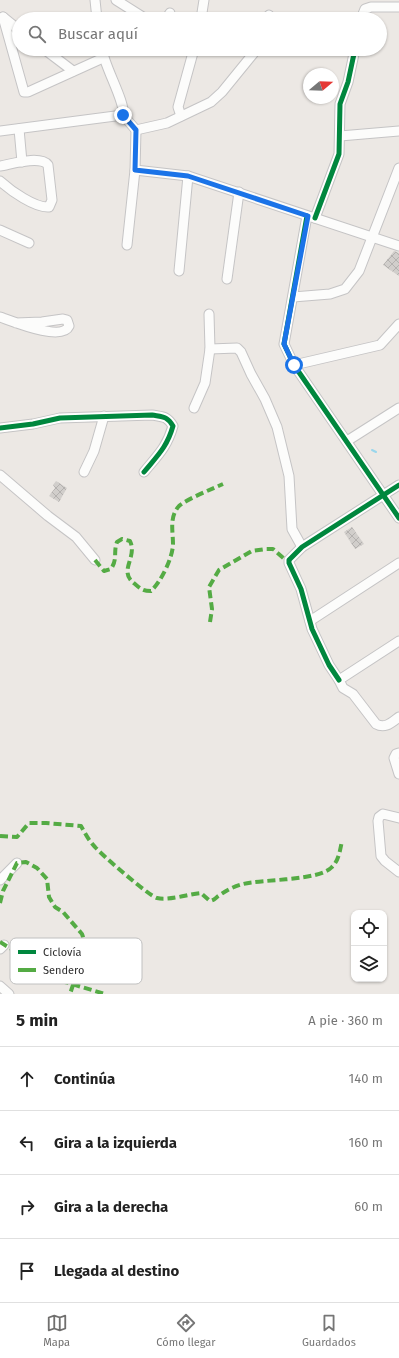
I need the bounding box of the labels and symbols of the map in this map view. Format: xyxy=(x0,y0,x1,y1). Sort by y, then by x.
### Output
north arrow xyxy=(303,68,339,104)
route end xyxy=(114,106,132,124)
route start xyxy=(285,356,303,374)
legend xyxy=(10,938,142,984)
text: Ciclovía xyxy=(43,946,82,959)
text: Sendero xyxy=(43,964,84,977)

